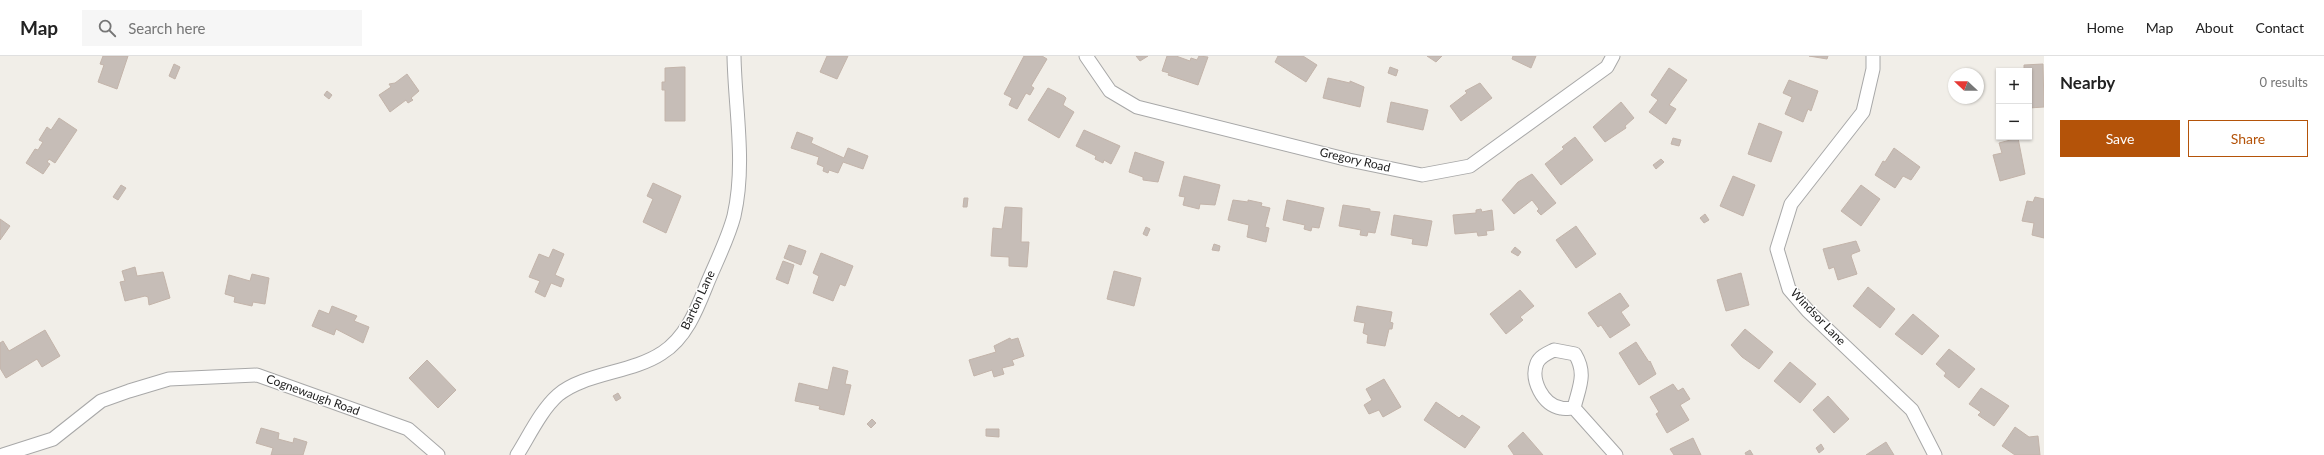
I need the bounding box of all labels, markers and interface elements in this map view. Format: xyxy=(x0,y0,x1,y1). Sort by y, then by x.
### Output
search box xyxy=(82,10,362,46)
text: Map xyxy=(20,16,58,39)
icon: search xyxy=(96,17,118,39)
text: Search here xyxy=(128,19,206,37)
text: Home xyxy=(2086,19,2124,36)
text: Map xyxy=(2146,19,2173,36)
text: About xyxy=(2195,19,2233,36)
text: Contact xyxy=(2255,19,2304,36)
north arrow xyxy=(1948,68,1984,104)
map controls xyxy=(1996,68,2032,140)
button: + xyxy=(1996,68,2032,104)
text: Nearby xyxy=(2060,72,2115,93)
text: 0 results xyxy=(2260,74,2308,90)
button: − xyxy=(1996,104,2032,140)
button: Save xyxy=(2060,120,2180,157)
button: Share xyxy=(2188,120,2308,157)
street label: Gregory Road xyxy=(1318,144,1392,175)
street label: Barton Lane xyxy=(677,268,718,332)
street label: Windsor Lane xyxy=(1788,285,1849,348)
street label: Cognewaugh Road xyxy=(264,371,362,418)

